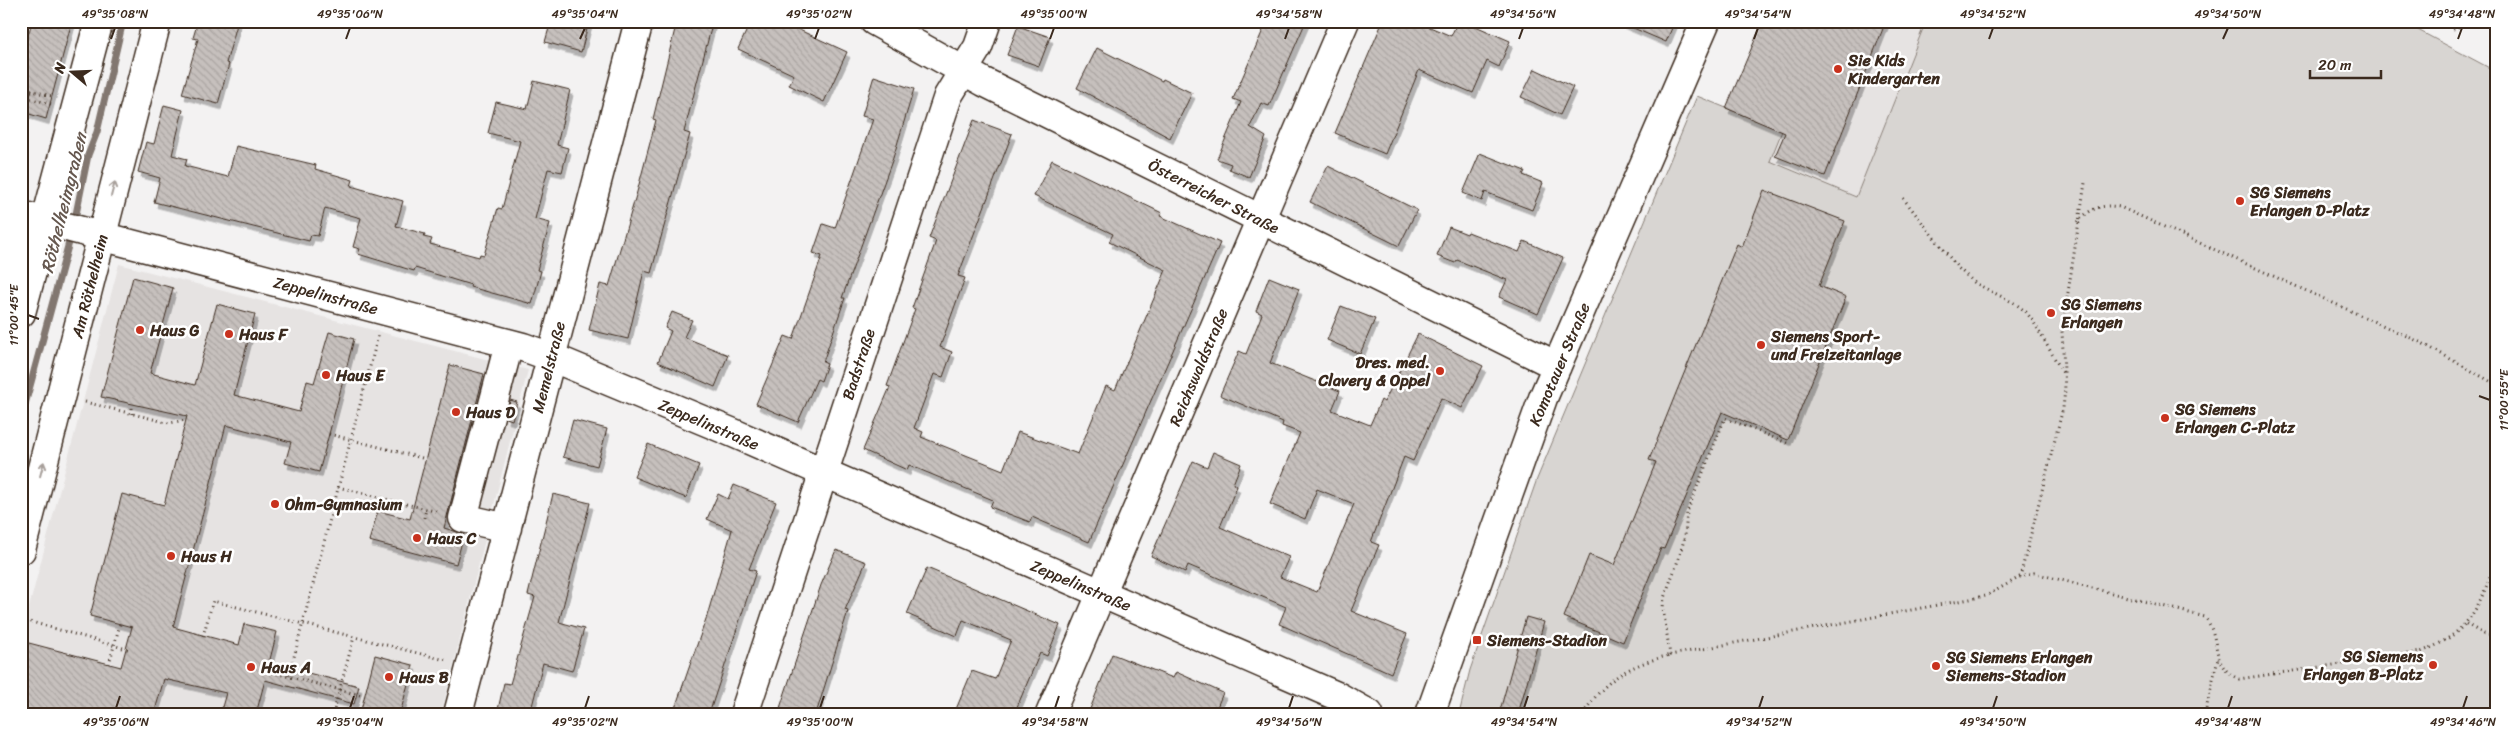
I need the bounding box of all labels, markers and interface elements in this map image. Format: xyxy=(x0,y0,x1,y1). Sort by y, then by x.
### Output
text: 49°35'08"N xyxy=(82,3,149,25)
text: 49°35'06"N xyxy=(317,3,384,25)
text: 49°35'04"N xyxy=(552,3,619,25)
text: 49°35'02"N xyxy=(786,3,853,25)
text: 49°35'00"N xyxy=(1021,3,1088,25)
text: 49°34'58"N xyxy=(1256,3,1323,25)
text: 49°34'56"N xyxy=(1490,3,1557,25)
text: 49°34'54"N xyxy=(1725,3,1792,25)
text: 49°34'52"N xyxy=(1960,3,2027,25)
text: 49°34'50"N xyxy=(2195,3,2262,25)
text: 49°34'48"N xyxy=(2429,3,2496,25)
place label: Sie Kids Kindergarten xyxy=(1847,46,1940,93)
north arrow xyxy=(48,48,98,98)
scale bar xyxy=(2310,48,2382,80)
text: 20 m xyxy=(2318,52,2352,78)
text: N xyxy=(46,59,74,78)
marker: Sie Kids Kindergarten xyxy=(1832,63,1844,75)
water label: Röthelheimgraben xyxy=(31,127,97,276)
street label: Österreicher Straße xyxy=(1143,151,1285,242)
place label: SG Siemens Erlangen D-Platz xyxy=(2249,178,2371,225)
one-way arrow xyxy=(109,181,118,197)
marker: SG Siemens Erlangen D-Platz xyxy=(2234,195,2246,207)
street label: Am Röthelheim xyxy=(62,231,116,342)
street label: Zeppelinstraße xyxy=(270,268,381,323)
text: 11°00'45"E xyxy=(3,283,25,346)
place label: SG Siemens Erlangen xyxy=(2060,290,2142,337)
street label: Komotauer Straße xyxy=(1520,298,1599,430)
street label: Reichswaldstraße xyxy=(1161,304,1236,431)
marker: SG Siemens Erlangen xyxy=(2045,307,2057,319)
place label: Haus G xyxy=(149,316,199,345)
street label: Memelstraße xyxy=(523,318,574,416)
place label: Haus F xyxy=(238,320,288,349)
place label: Siemens Sport- und Freizeitanlage xyxy=(1770,322,1902,369)
marker: Haus G xyxy=(134,324,146,336)
street label: Badstraße xyxy=(833,324,884,404)
marker: Haus F xyxy=(223,328,235,340)
marker: Siemens Sport- und Freizeitanlage xyxy=(1755,339,1767,351)
place label: Dres. med. Clavery & Oppel xyxy=(1317,348,1431,395)
place label: Haus E xyxy=(335,361,385,390)
marker: Dres. med. Clavery & Oppel xyxy=(1434,365,1446,377)
text: 11°00'55"E xyxy=(2493,368,2515,431)
marker: Haus E xyxy=(320,369,332,381)
street label: Zeppelinstraße xyxy=(654,390,764,459)
place label: SG Siemens Erlangen C-Platz xyxy=(2174,395,2296,442)
place label: Haus D xyxy=(465,398,515,427)
marker: Haus D xyxy=(450,406,462,418)
marker: SG Siemens Erlangen C-Platz xyxy=(2159,412,2171,424)
one-way arrow xyxy=(38,462,47,478)
place label: Ohm-Gymnasium xyxy=(284,490,403,519)
marker: Ohm-Gymnasium xyxy=(269,498,281,510)
place label: Haus C xyxy=(426,524,476,553)
marker: Haus C xyxy=(411,532,423,544)
place label: Haus H xyxy=(180,542,232,571)
marker: Haus H xyxy=(165,550,177,562)
street label: Zeppelinstraße xyxy=(1026,551,1136,620)
place label: Siemens-Stadion xyxy=(1486,626,1607,655)
marker: Siemens-Stadion xyxy=(1471,634,1483,646)
place label: SG Siemens Erlangen B-Platz xyxy=(2303,642,2424,689)
place label: SG Siemens Erlangen Siemens-Stadion xyxy=(1945,643,2093,690)
place label: Haus A xyxy=(260,653,311,682)
marker: SG Siemens Erlangen B-Platz xyxy=(2427,659,2439,671)
marker: SG Siemens Erlangen Siemens-Stadion xyxy=(1930,660,1942,672)
marker: Haus A xyxy=(245,661,257,673)
place label: Haus B xyxy=(398,663,449,692)
marker: Haus B xyxy=(383,671,395,683)
text: 49°35'06"N xyxy=(83,711,150,733)
text: 49°35'04"N xyxy=(317,711,384,733)
text: 49°35'02"N xyxy=(552,711,619,733)
text: 49°35'00"N xyxy=(787,711,854,733)
text: 49°34'58"N xyxy=(1022,711,1089,733)
text: 49°34'56"N xyxy=(1256,711,1323,733)
text: 49°34'54"N xyxy=(1491,711,1558,733)
text: 49°34'52"N xyxy=(1726,711,1793,733)
text: 49°34'50"N xyxy=(1960,711,2027,733)
text: 49°34'48"N xyxy=(2195,711,2262,733)
text: 49°34'46"N xyxy=(2430,711,2497,733)

